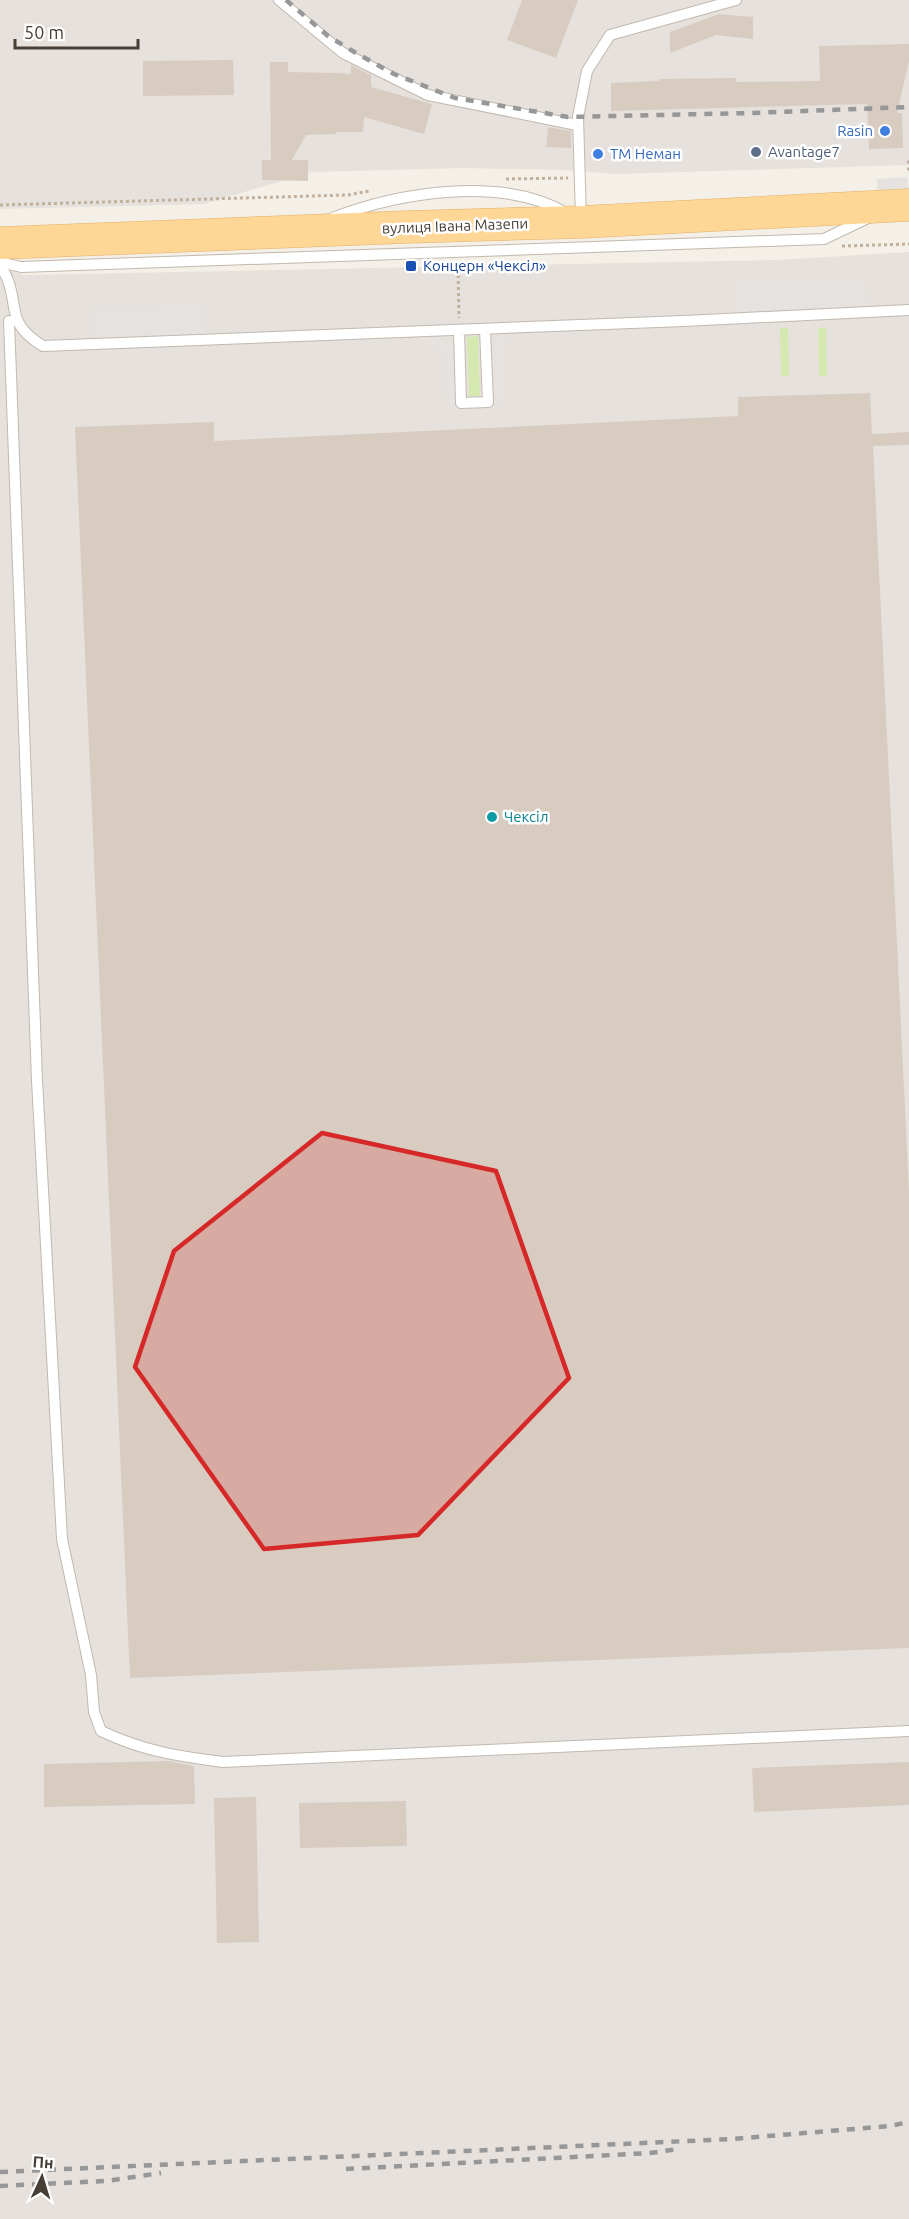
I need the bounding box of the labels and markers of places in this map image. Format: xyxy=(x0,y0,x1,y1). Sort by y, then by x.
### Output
place label: Rasin xyxy=(837,122,873,139)
marker: Rasin xyxy=(878,124,892,138)
place label: Avantage7 xyxy=(768,143,840,160)
place label: ТМ Неман xyxy=(610,145,681,162)
marker: Avantage7 xyxy=(749,145,763,159)
marker: ТМ Неман xyxy=(591,147,605,161)
place label: Концерн «Чексіл» xyxy=(423,257,546,274)
marker: Концерн «Чексіл» xyxy=(404,259,418,273)
place label: Чексіл xyxy=(504,808,548,825)
marker: Чексіл xyxy=(485,810,499,824)

